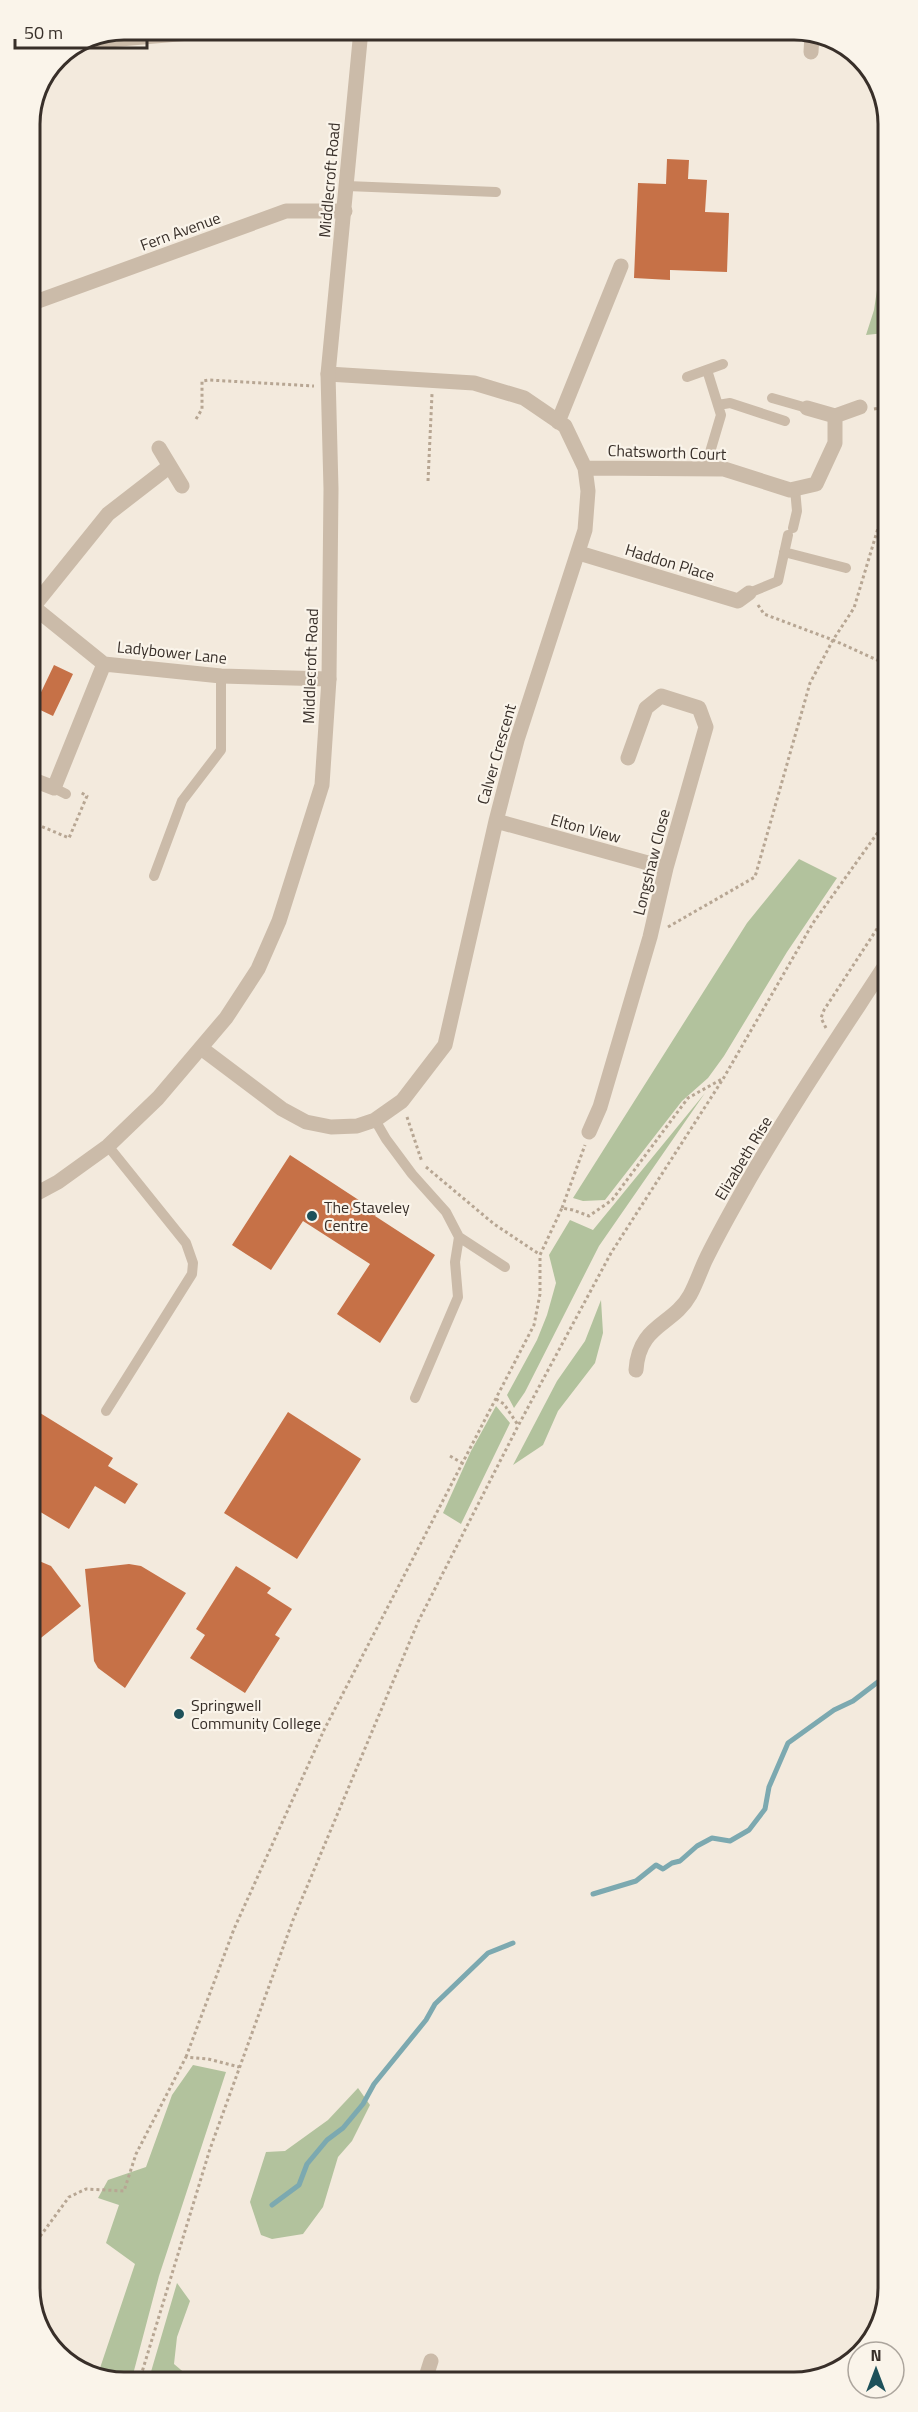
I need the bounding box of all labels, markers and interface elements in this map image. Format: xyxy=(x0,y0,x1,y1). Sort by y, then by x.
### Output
scale bar xyxy=(15,12,147,50)
text: 50 m xyxy=(24,19,63,46)
street label: Middlecroft Road xyxy=(312,121,346,239)
street label: Fern Avenue xyxy=(136,205,224,257)
street label: Chatsworth Court xyxy=(607,438,727,466)
street label: Haddon Place xyxy=(622,537,718,587)
street label: Middlecroft Road xyxy=(296,608,324,724)
street label: Ladybower Lane xyxy=(116,634,228,670)
street label: Calver Crescent xyxy=(470,700,522,807)
street label: Longshaw Close xyxy=(626,806,676,918)
street label: Elton View xyxy=(548,807,624,849)
street label: Elizabeth Rise xyxy=(708,1111,778,1205)
place label: The Staveley Centre xyxy=(324,1195,410,1237)
marker: The Staveley Centre xyxy=(305,1209,319,1223)
place label: Springwell Community College xyxy=(191,1693,321,1735)
marker: Springwell Community College xyxy=(172,1707,186,1721)
north arrow xyxy=(846,2340,906,2400)
text: N xyxy=(870,2343,882,2367)

